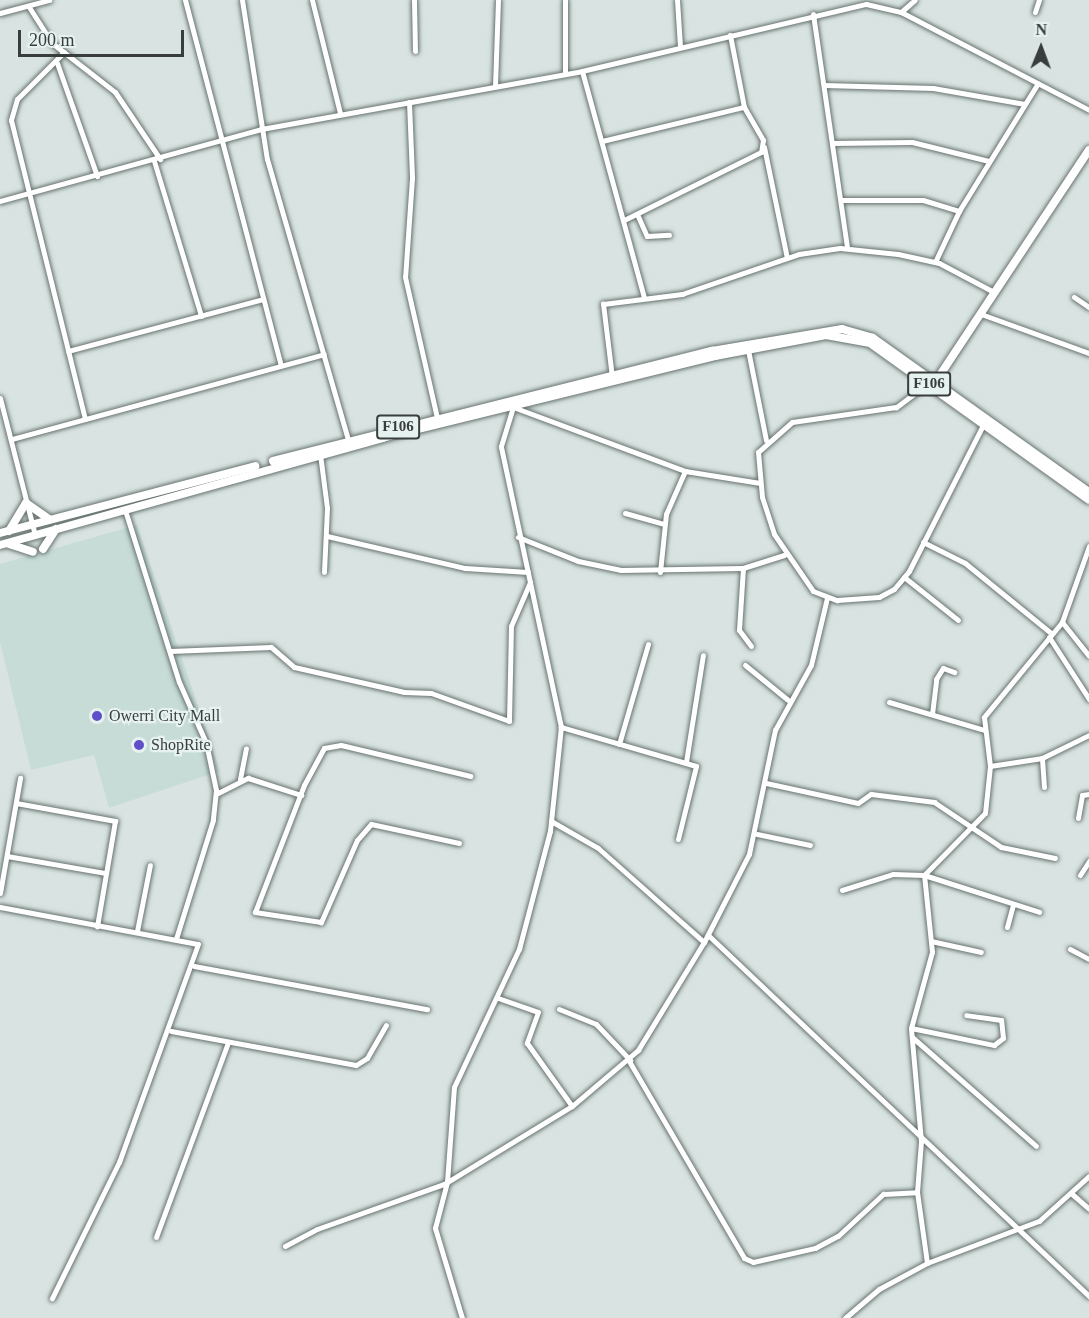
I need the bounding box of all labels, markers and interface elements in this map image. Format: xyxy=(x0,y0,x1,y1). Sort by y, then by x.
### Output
scale bar xyxy=(21,18,188,56)
north arrow xyxy=(1011,18,1071,78)
text: N xyxy=(1035,21,1047,38)
text: 200 m xyxy=(29,30,75,50)
road number: F106 xyxy=(906,372,952,396)
road number: F106 xyxy=(376,415,420,439)
place label: Owerri City Mall xyxy=(109,706,220,726)
marker: Owerri City Mall xyxy=(90,709,104,723)
place label: ShopRite xyxy=(151,735,211,755)
marker: ShopRite xyxy=(132,738,146,752)

